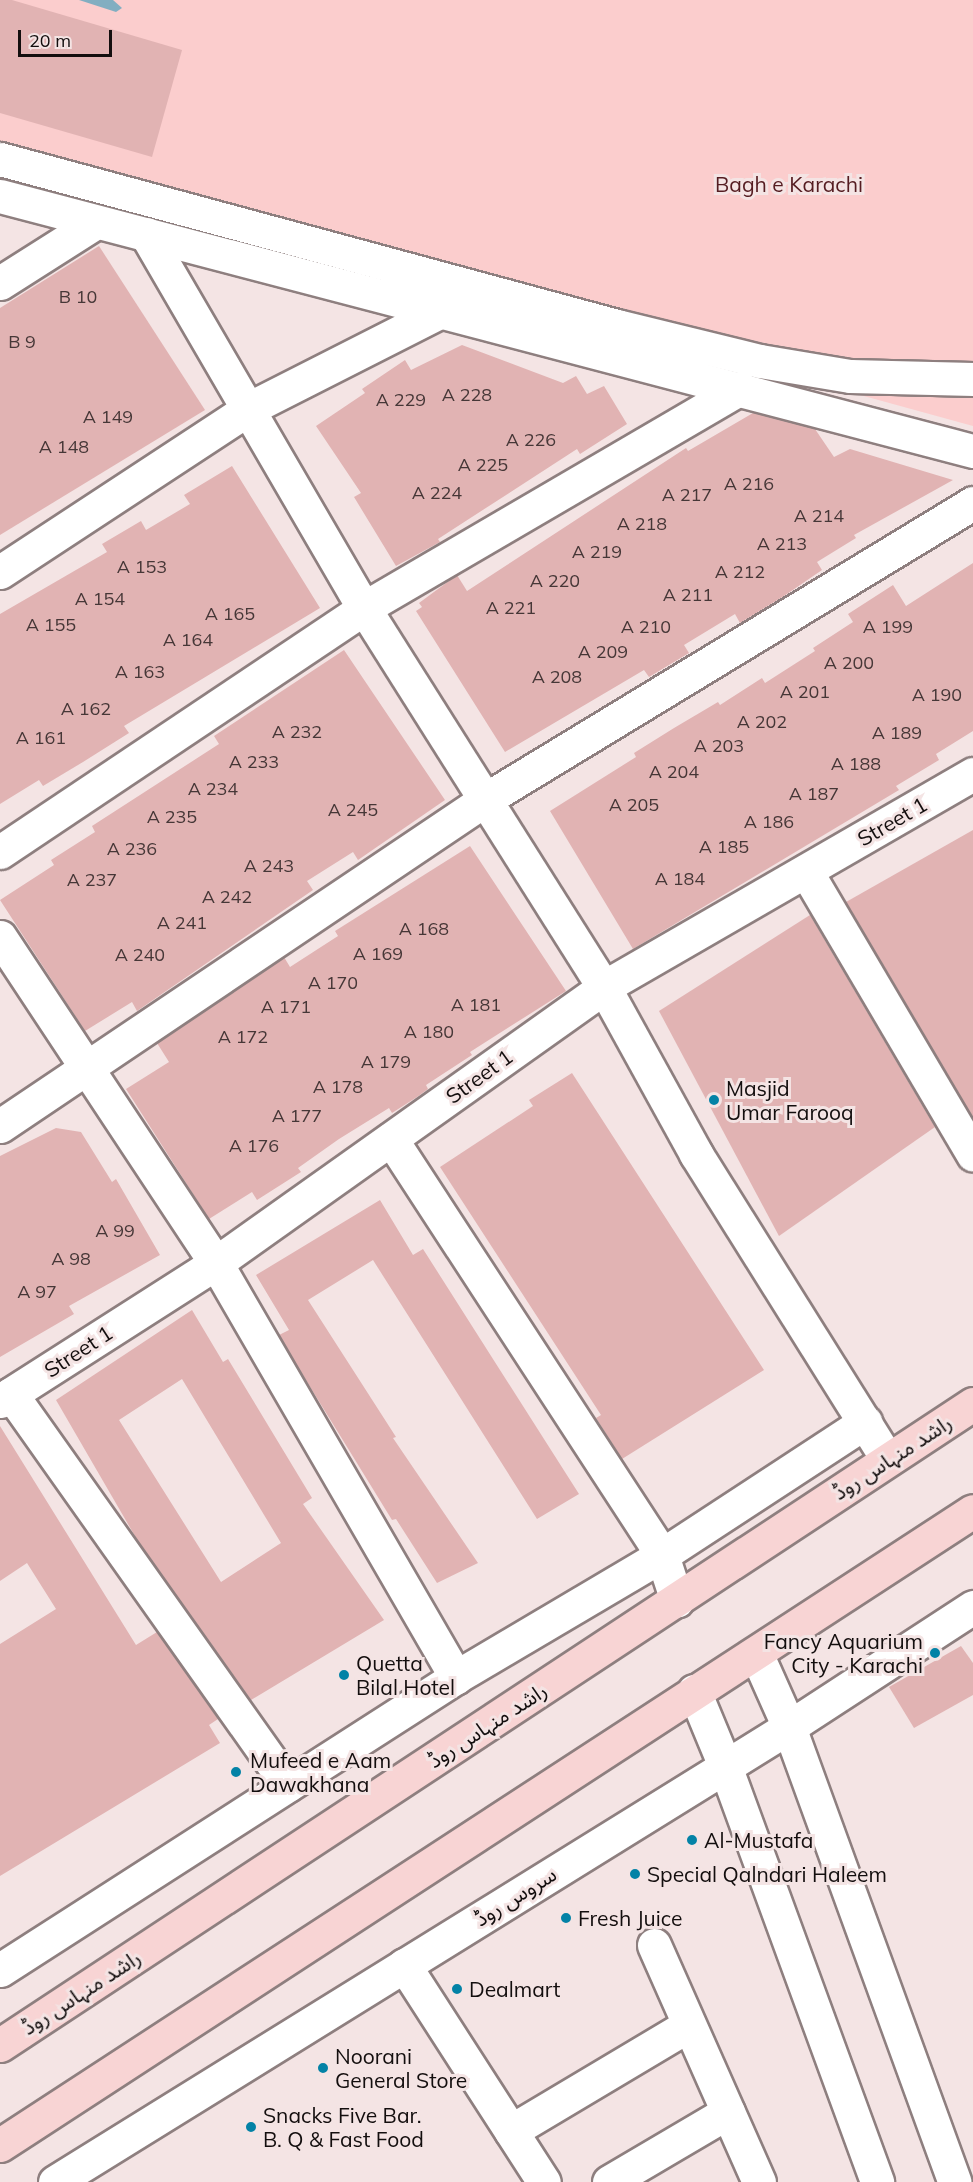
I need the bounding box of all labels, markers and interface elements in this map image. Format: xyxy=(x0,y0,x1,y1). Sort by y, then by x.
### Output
scale bar xyxy=(21,18,116,56)
text: 20 m xyxy=(29,29,71,52)
park label: Bagh e Karachi xyxy=(715,171,863,197)
house number: B 10 xyxy=(59,286,97,308)
house number: B 9 xyxy=(8,331,36,353)
house number: A 228 xyxy=(442,384,492,406)
house number: A 229 xyxy=(376,389,426,411)
house number: A 149 xyxy=(83,406,133,428)
house number: A 226 xyxy=(506,429,556,451)
house number: A 148 xyxy=(39,436,89,458)
house number: A 225 xyxy=(458,454,508,476)
house number: A 216 xyxy=(724,473,774,495)
house number: A 224 xyxy=(412,482,462,504)
house number: A 217 xyxy=(662,484,712,506)
house number: A 214 xyxy=(794,505,844,527)
house number: A 218 xyxy=(617,513,667,535)
house number: A 213 xyxy=(757,533,807,555)
house number: A 219 xyxy=(572,541,622,563)
house number: A 153 xyxy=(117,556,167,578)
house number: A 212 xyxy=(715,561,765,583)
house number: A 220 xyxy=(530,570,580,592)
house number: A 211 xyxy=(663,584,713,606)
house number: A 154 xyxy=(75,588,125,610)
house number: A 221 xyxy=(486,597,536,619)
house number: A 165 xyxy=(205,603,255,625)
house number: A 155 xyxy=(26,614,76,636)
house number: A 210 xyxy=(621,616,671,638)
house number: A 199 xyxy=(863,616,913,638)
house number: A 164 xyxy=(163,629,213,651)
house number: A 209 xyxy=(578,641,628,663)
house number: A 200 xyxy=(824,652,874,674)
house number: A 163 xyxy=(115,661,165,683)
house number: A 208 xyxy=(532,666,582,688)
house number: A 201 xyxy=(780,681,830,703)
house number: A 190 xyxy=(912,684,962,706)
house number: A 162 xyxy=(61,698,111,720)
house number: A 202 xyxy=(737,711,787,733)
house number: A 232 xyxy=(272,721,322,743)
house number: A 189 xyxy=(872,722,922,744)
house number: A 161 xyxy=(16,727,66,749)
house number: A 203 xyxy=(694,735,744,757)
house number: A 233 xyxy=(229,751,279,773)
house number: A 188 xyxy=(831,753,881,775)
house number: A 204 xyxy=(649,761,699,783)
house number: A 234 xyxy=(188,778,238,800)
house number: A 187 xyxy=(789,783,839,805)
street label: Street 1 xyxy=(853,791,931,851)
house number: A 205 xyxy=(609,794,659,816)
house number: A 245 xyxy=(328,799,378,821)
house number: A 235 xyxy=(147,806,197,828)
house number: A 186 xyxy=(744,811,794,833)
house number: A 185 xyxy=(699,836,749,858)
house number: A 236 xyxy=(107,838,157,860)
house number: A 243 xyxy=(244,855,294,877)
house number: A 184 xyxy=(655,868,705,890)
house number: A 237 xyxy=(67,869,117,891)
house number: A 242 xyxy=(202,886,252,908)
house number: A 241 xyxy=(157,912,207,934)
house number: A 168 xyxy=(399,918,449,940)
house number: A 169 xyxy=(353,943,403,965)
house number: A 240 xyxy=(115,944,165,966)
house number: A 170 xyxy=(308,972,358,994)
house number: A 181 xyxy=(451,994,501,1016)
house number: A 171 xyxy=(261,996,311,1018)
house number: A 180 xyxy=(404,1021,454,1043)
house number: A 172 xyxy=(218,1026,268,1048)
street label: Street 1 xyxy=(441,1043,517,1109)
house number: A 179 xyxy=(361,1051,411,1073)
place label: Masjid Umar Farooq xyxy=(726,1075,854,1125)
house number: A 178 xyxy=(313,1076,363,1098)
marker: Masjid Umar Farooq xyxy=(707,1093,721,1107)
house number: A 177 xyxy=(272,1105,322,1127)
house number: A 176 xyxy=(229,1135,279,1157)
house number: A 99 xyxy=(95,1220,135,1242)
house number: A 98 xyxy=(51,1248,91,1270)
house number: A 97 xyxy=(17,1281,57,1303)
street label: Street 1 xyxy=(39,1320,117,1382)
street label: راشد منہاس روڈ xyxy=(828,1409,956,1505)
place label: Fancy Aquarium City - Karachi xyxy=(764,1628,923,1678)
marker: Fancy Aquarium City - Karachi xyxy=(928,1646,942,1660)
place label: Quetta Bilal Hotel xyxy=(356,1650,455,1700)
marker: Quetta Bilal Hotel xyxy=(337,1668,351,1682)
street label: راشد منہاس روڈ xyxy=(423,1677,551,1773)
place label: Mufeed e Aam Dawakhana xyxy=(250,1747,391,1797)
marker: Mufeed e Aam Dawakhana xyxy=(227,1763,245,1781)
place label: Al-Mustafa xyxy=(704,1827,813,1853)
marker: Al-Mustafa xyxy=(685,1833,699,1847)
street label: سروس روڈ xyxy=(469,1861,561,1931)
place label: Special Qalndari Haleem xyxy=(647,1861,887,1887)
marker: Special Qalndari Haleem xyxy=(628,1867,642,1881)
place label: Fresh Juice xyxy=(578,1905,682,1931)
marker: Fresh Juice xyxy=(559,1911,573,1925)
street label: راشد منہاس روڈ xyxy=(17,1944,145,2040)
place label: Dealmart xyxy=(469,1976,560,2002)
marker: Dealmart xyxy=(450,1982,464,1996)
place label: Noorani General Store xyxy=(335,2043,467,2093)
marker: Noorani General Store xyxy=(316,2061,330,2075)
place label: Snacks Five Bar. B. Q & Fast Food xyxy=(263,2102,424,2152)
marker: Snacks Five Bar. B. Q & Fast Food xyxy=(244,2120,258,2134)

